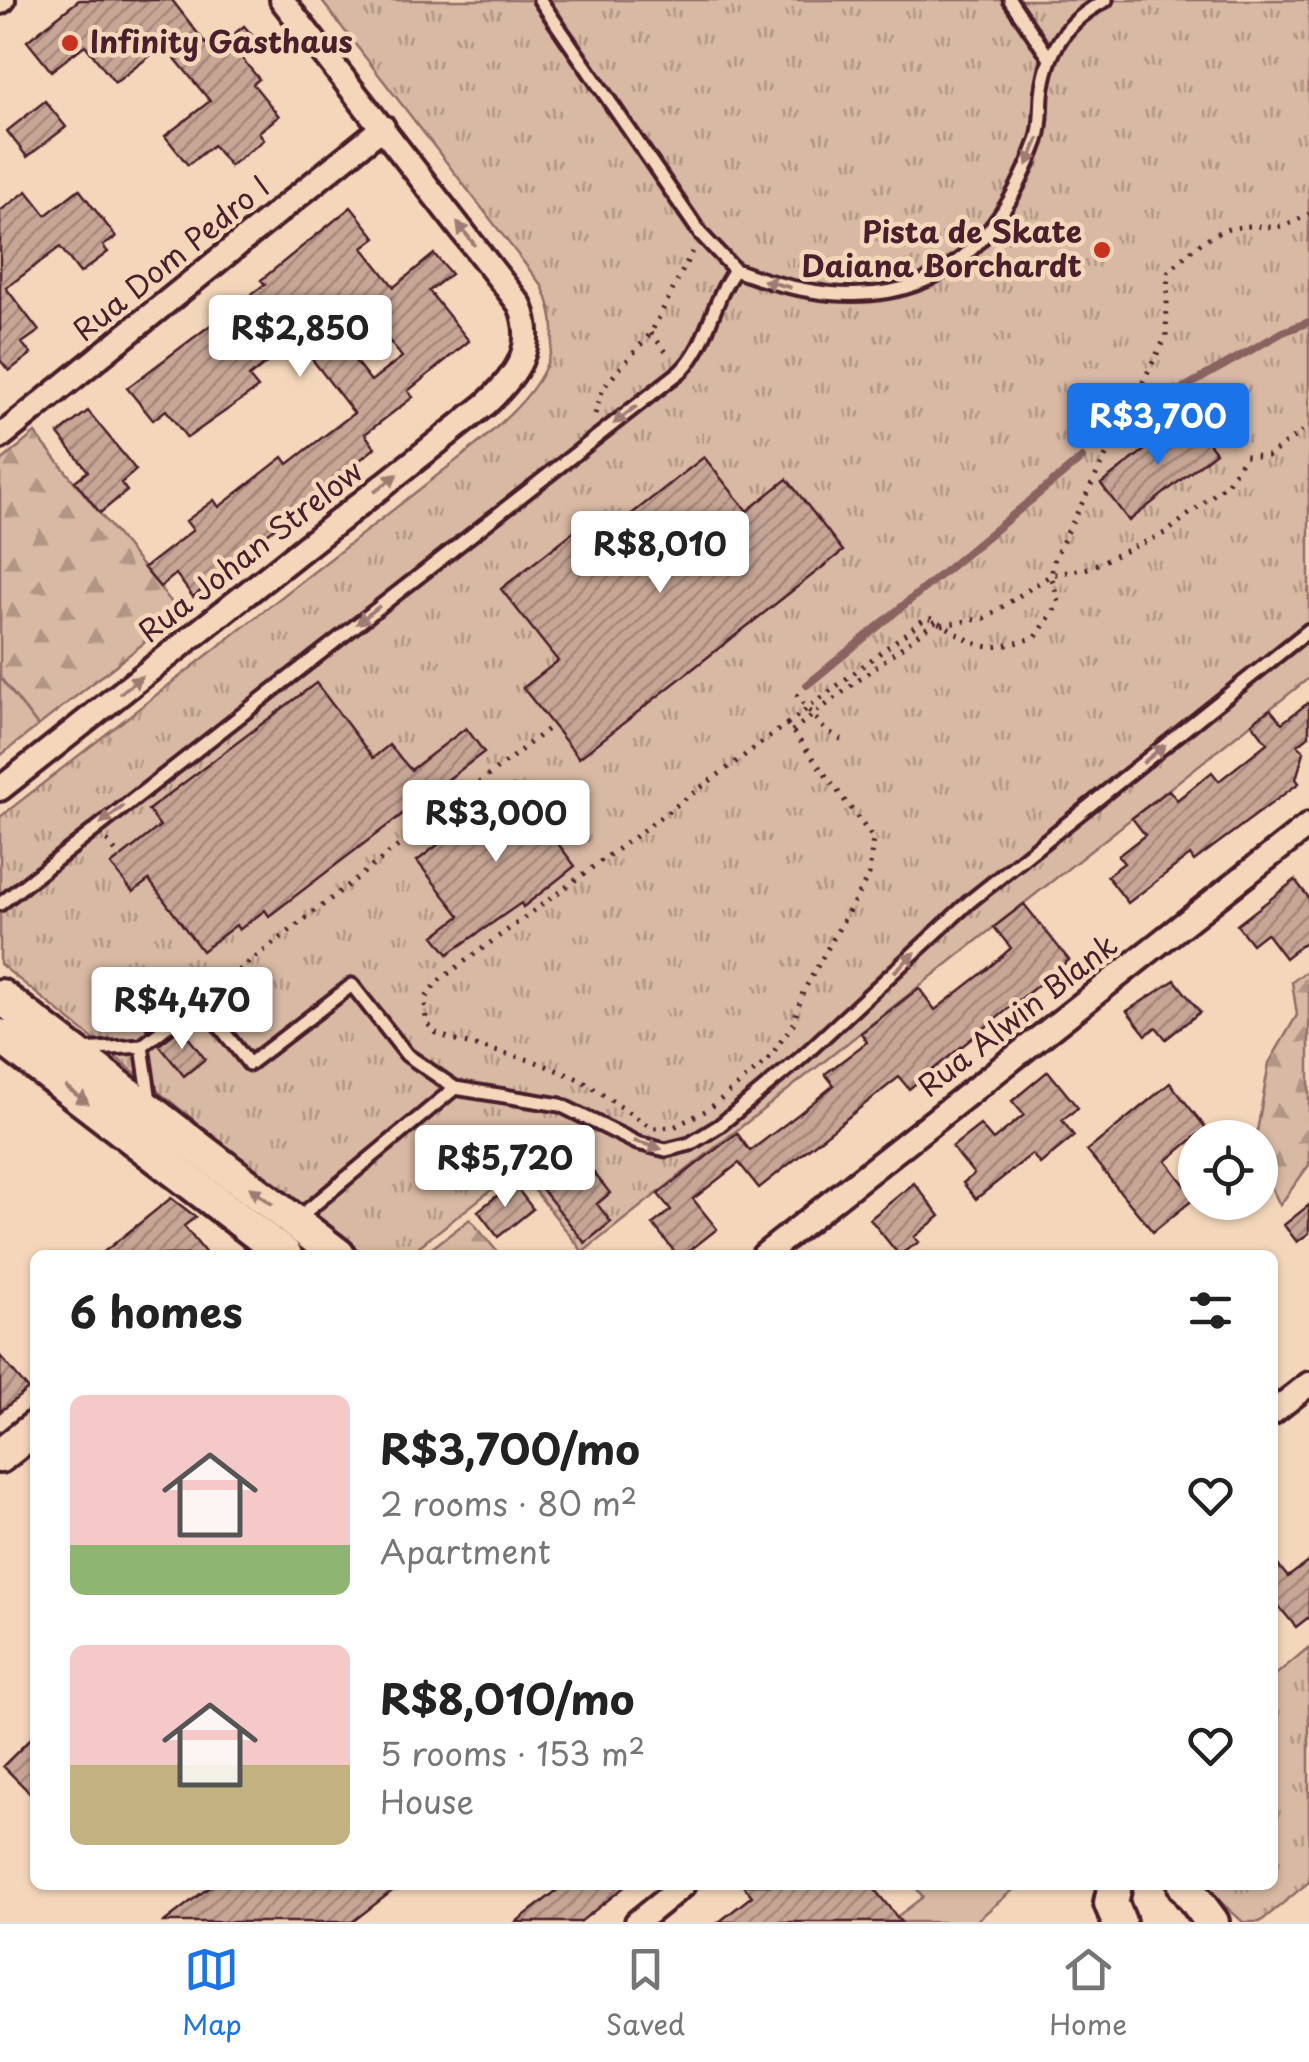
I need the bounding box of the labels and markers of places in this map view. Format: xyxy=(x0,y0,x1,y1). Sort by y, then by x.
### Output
place label: Infinity Gasthaus xyxy=(90,18,353,63)
marker: Infinity Gasthaus xyxy=(59,32,81,54)
place label: Pista de Skate Daiana Borchardt xyxy=(802,208,1082,287)
marker: Pista de Skate Daiana Borchardt xyxy=(1091,239,1113,261)
pin: R$2,850 xyxy=(208,295,392,380)
pin: R$3,700 xyxy=(1066,383,1250,468)
pin: R$8,010 xyxy=(568,511,752,596)
pin: R$3,000 xyxy=(404,780,588,865)
pin: R$4,470 xyxy=(90,967,274,1052)
pin: R$5,720 xyxy=(413,1125,597,1210)

